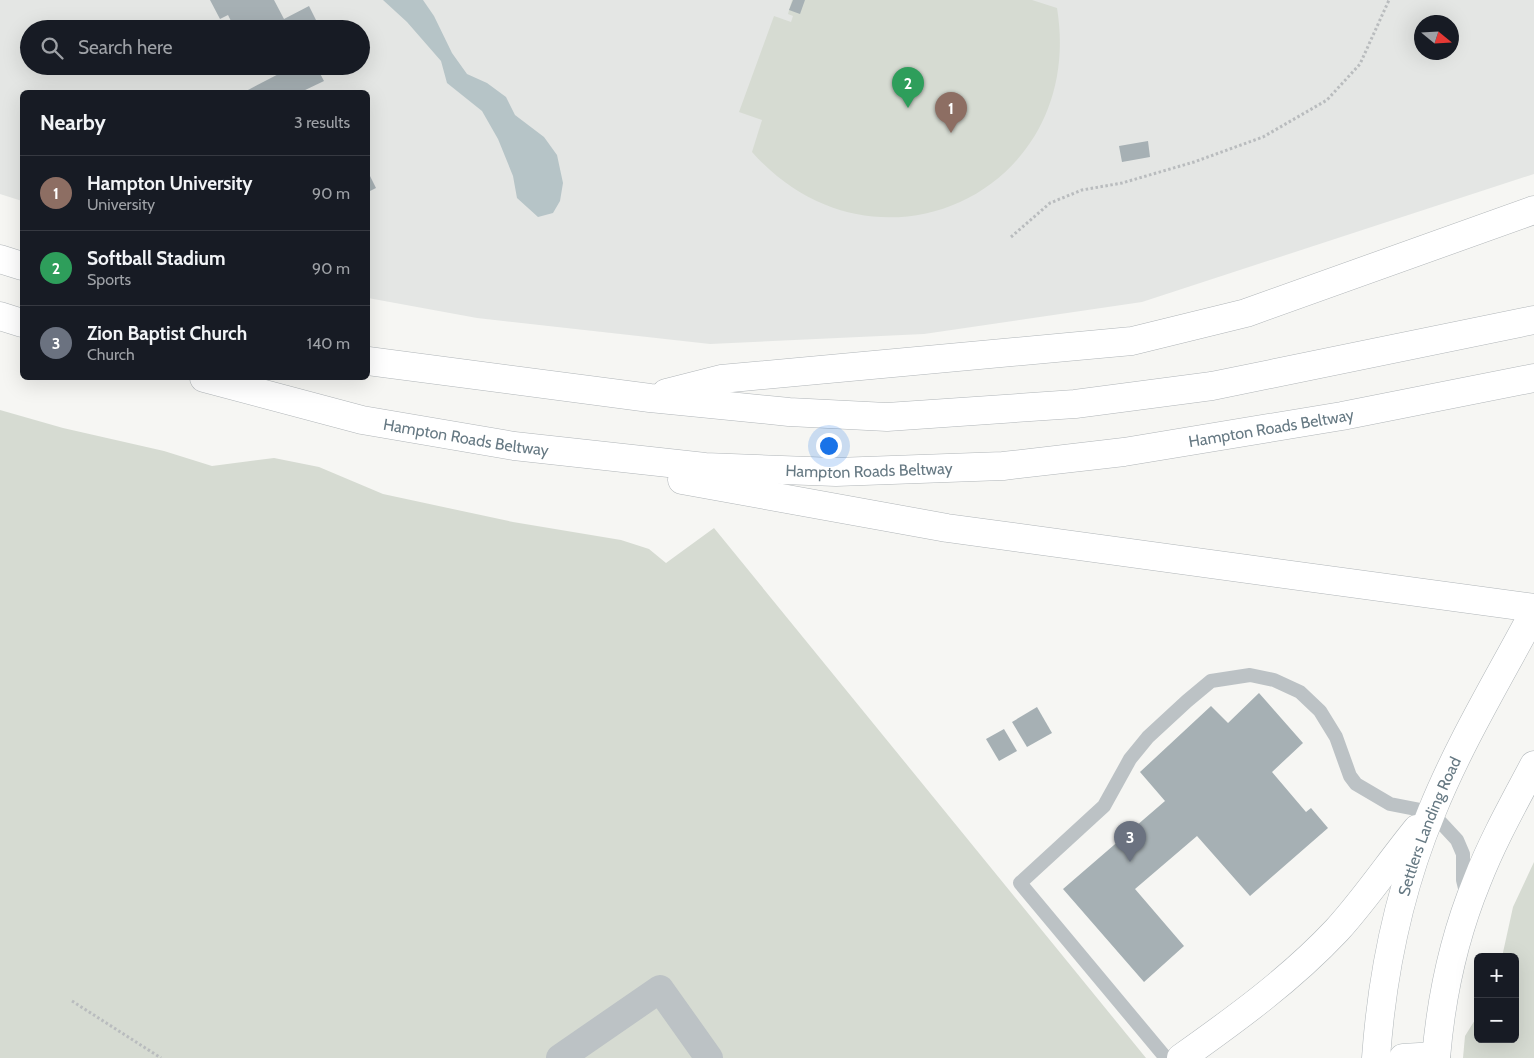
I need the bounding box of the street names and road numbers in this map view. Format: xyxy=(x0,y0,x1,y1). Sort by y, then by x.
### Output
street label: Hampton Roads Beltway xyxy=(1187,405,1356,451)
street label: Hampton Roads Beltway xyxy=(382,415,550,460)
street label: Hampton Roads Beltway xyxy=(785,459,953,482)
street label: Settlers Landing Road xyxy=(1394,754,1465,898)

